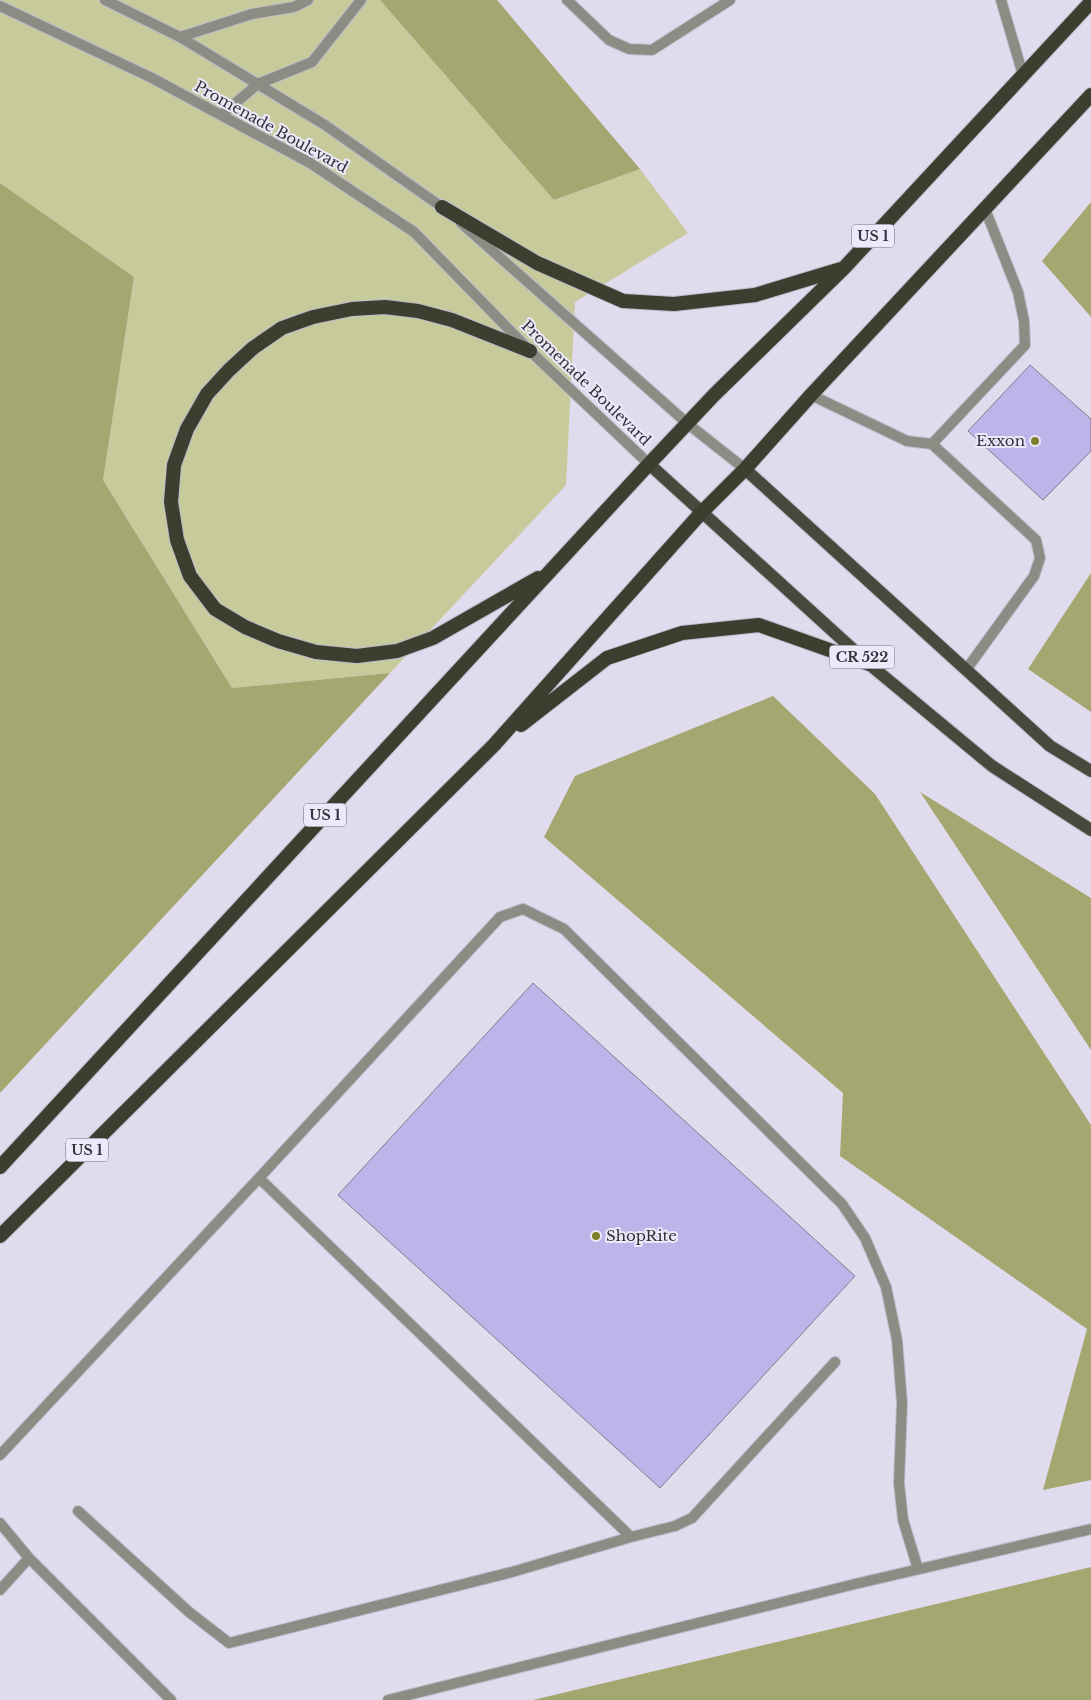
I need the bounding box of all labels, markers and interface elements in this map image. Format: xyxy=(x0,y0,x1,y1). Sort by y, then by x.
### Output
street label: Promenade Boulevard xyxy=(191,76,351,177)
road number: US 1 xyxy=(852,225,894,248)
street label: Promenade Boulevard xyxy=(518,316,655,449)
place label: Exxon xyxy=(976,431,1025,450)
marker: Exxon xyxy=(1029,435,1041,447)
road number: CR 522 xyxy=(830,646,894,669)
road number: US 1 xyxy=(304,804,346,826)
road number: US 1 xyxy=(66,1138,108,1162)
place label: ShopRite xyxy=(606,1226,677,1245)
marker: ShopRite xyxy=(590,1230,602,1242)

